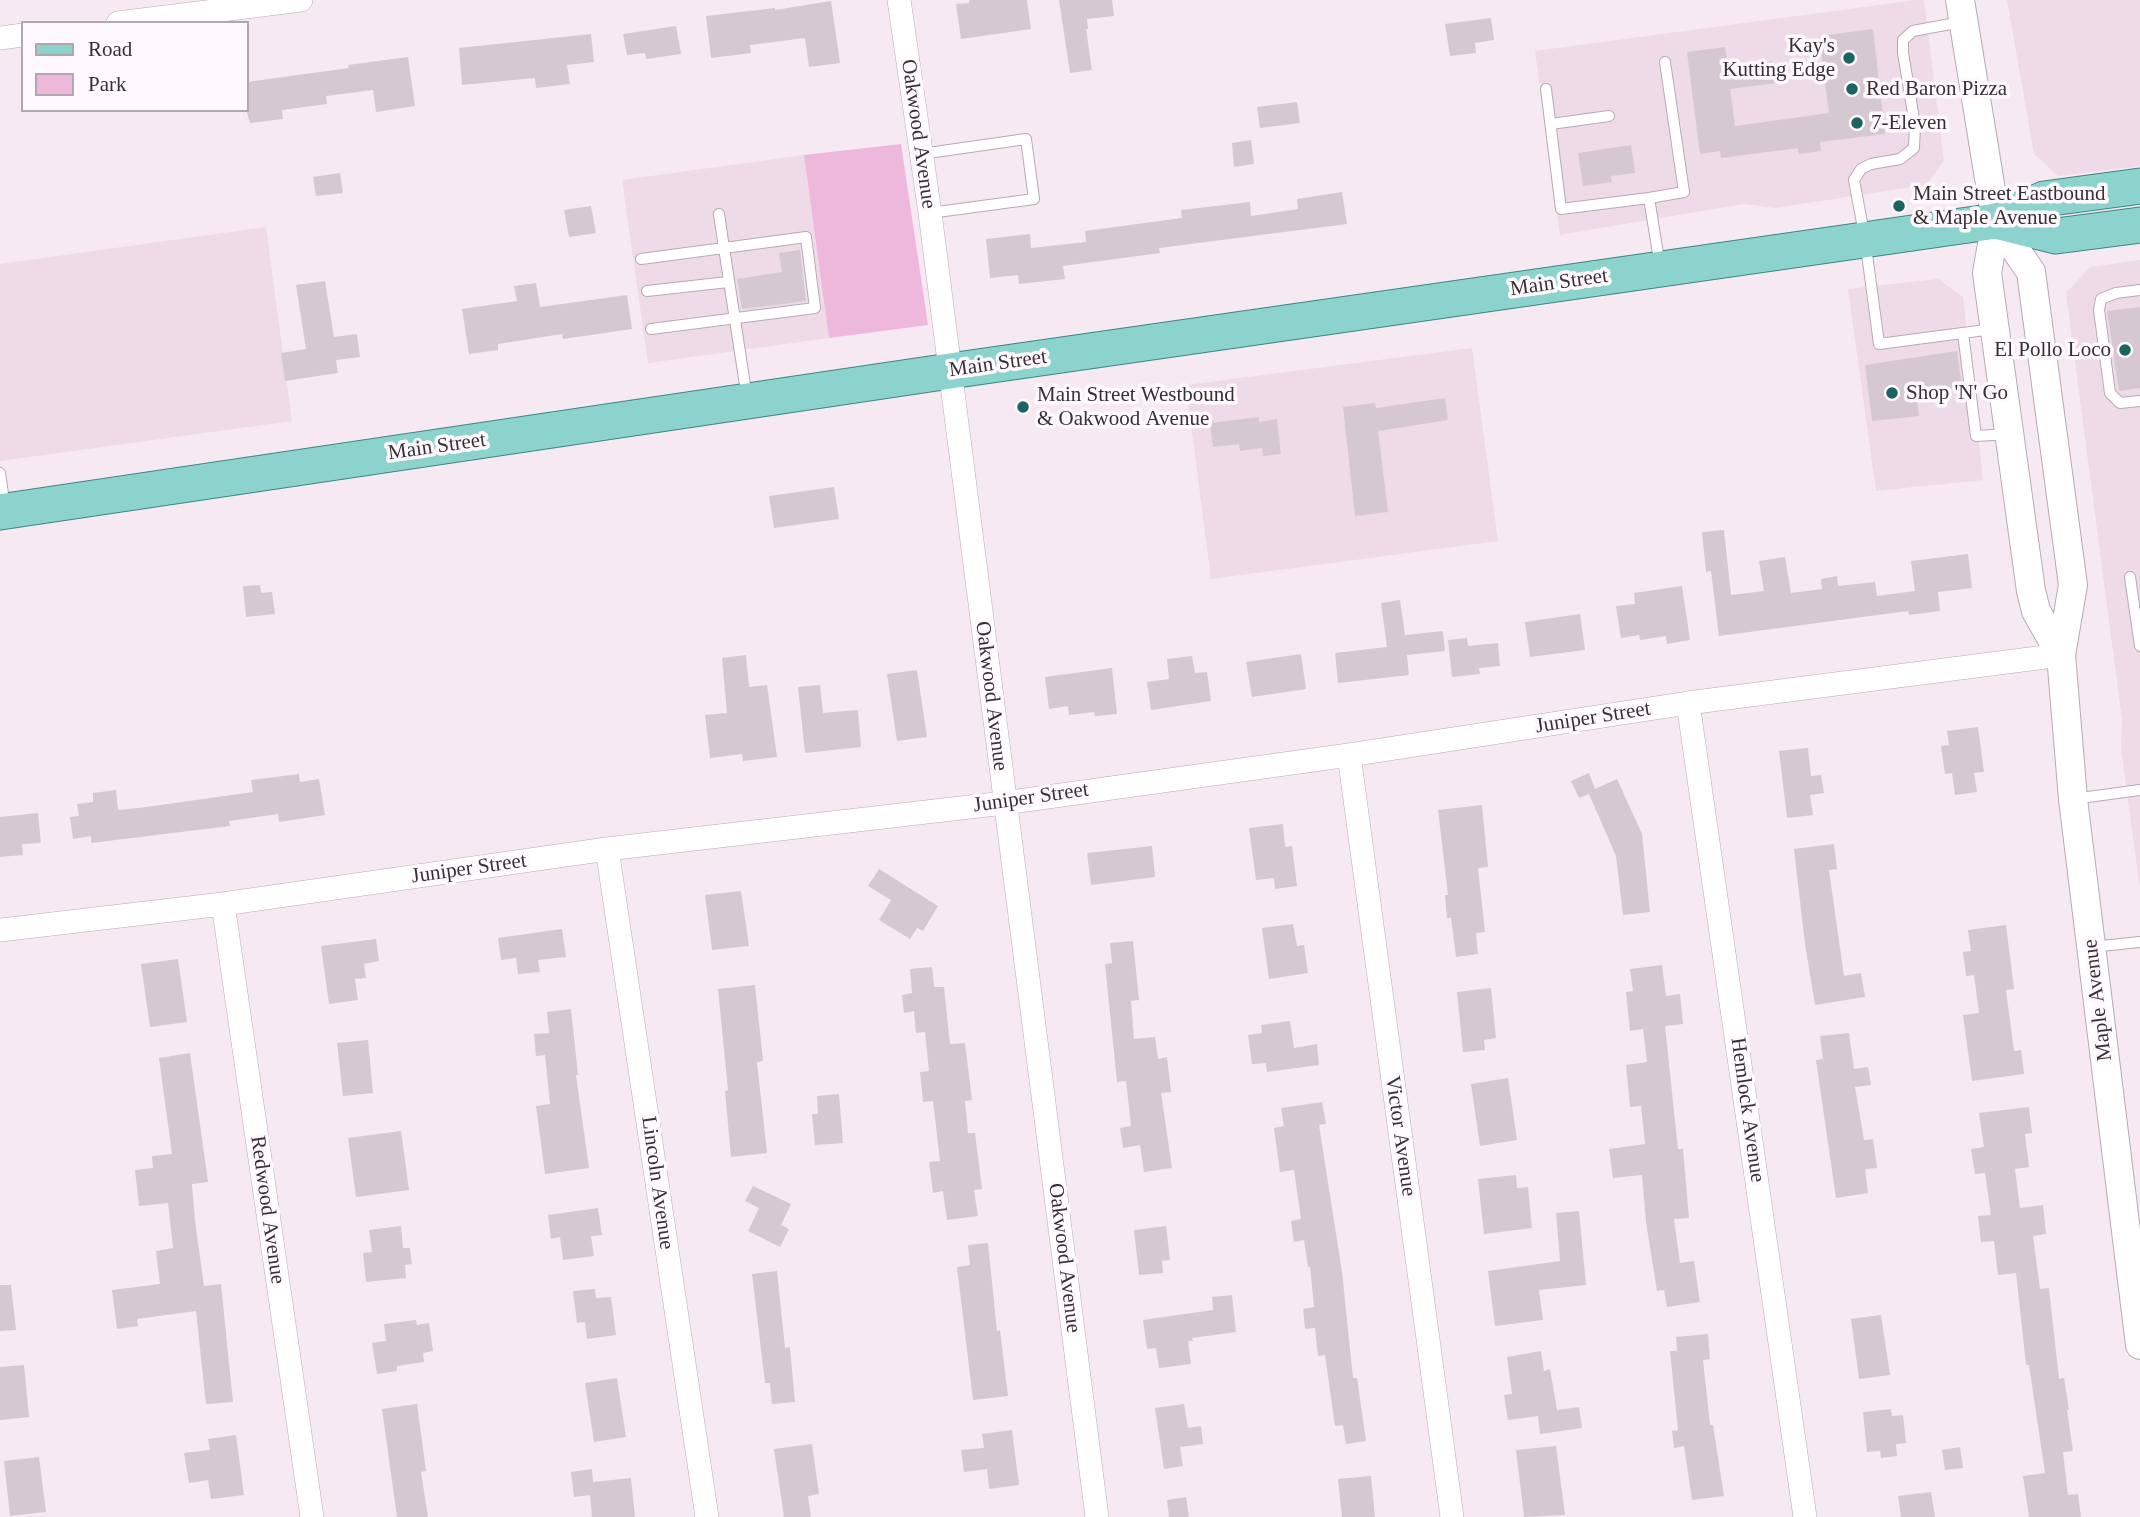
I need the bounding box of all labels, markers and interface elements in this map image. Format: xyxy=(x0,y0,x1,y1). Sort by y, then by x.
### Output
legend xyxy=(21,21,248,112)
place label: Kay's Kutting Edge xyxy=(1722,33,1835,83)
text: Road xyxy=(88,37,132,61)
marker: Kay's Kutting Edge xyxy=(1841,50,1857,66)
street label: Oakwood Avenue xyxy=(895,58,941,210)
text: Park xyxy=(88,72,127,96)
place label: Red Baron Pizza xyxy=(1866,76,2007,102)
marker: Red Baron Pizza xyxy=(1844,81,1860,97)
place label: 7-Eleven xyxy=(1871,110,1947,136)
marker: 7-Eleven xyxy=(1849,115,1865,131)
place label: Main Street Eastbound & Maple Avenue xyxy=(1913,181,2105,231)
marker: Main Street Eastbound & Maple Avenue xyxy=(1891,198,1907,214)
street label: Main Street xyxy=(1508,264,1610,302)
place label: El Pollo Loco xyxy=(1994,337,2111,363)
marker: El Pollo Loco xyxy=(2117,342,2133,358)
street label: Main Street xyxy=(947,345,1049,383)
place label: Shop 'N' Go xyxy=(1906,380,2008,406)
place label: Main Street Westbound & Oakwood Avenue xyxy=(1037,382,1235,432)
marker: Shop 'N' Go xyxy=(1884,385,1900,401)
marker: Main Street Westbound & Oakwood Avenue xyxy=(1015,399,1031,415)
street label: Main Street xyxy=(386,428,488,466)
street label: Oakwood Avenue xyxy=(969,620,1013,772)
street label: Juniper Street xyxy=(1534,696,1652,740)
street label: Juniper Street xyxy=(972,777,1090,819)
street label: Juniper Street xyxy=(410,848,528,890)
street label: Maple Avenue xyxy=(2078,938,2118,1062)
street label: Hemlock Avenue xyxy=(1724,1036,1770,1184)
street label: Victor Avenue xyxy=(1379,1074,1421,1198)
street label: Lincoln Avenue xyxy=(635,1115,679,1251)
street label: Redwood Avenue xyxy=(244,1134,290,1286)
street label: Oakwood Avenue xyxy=(1042,1182,1086,1334)

